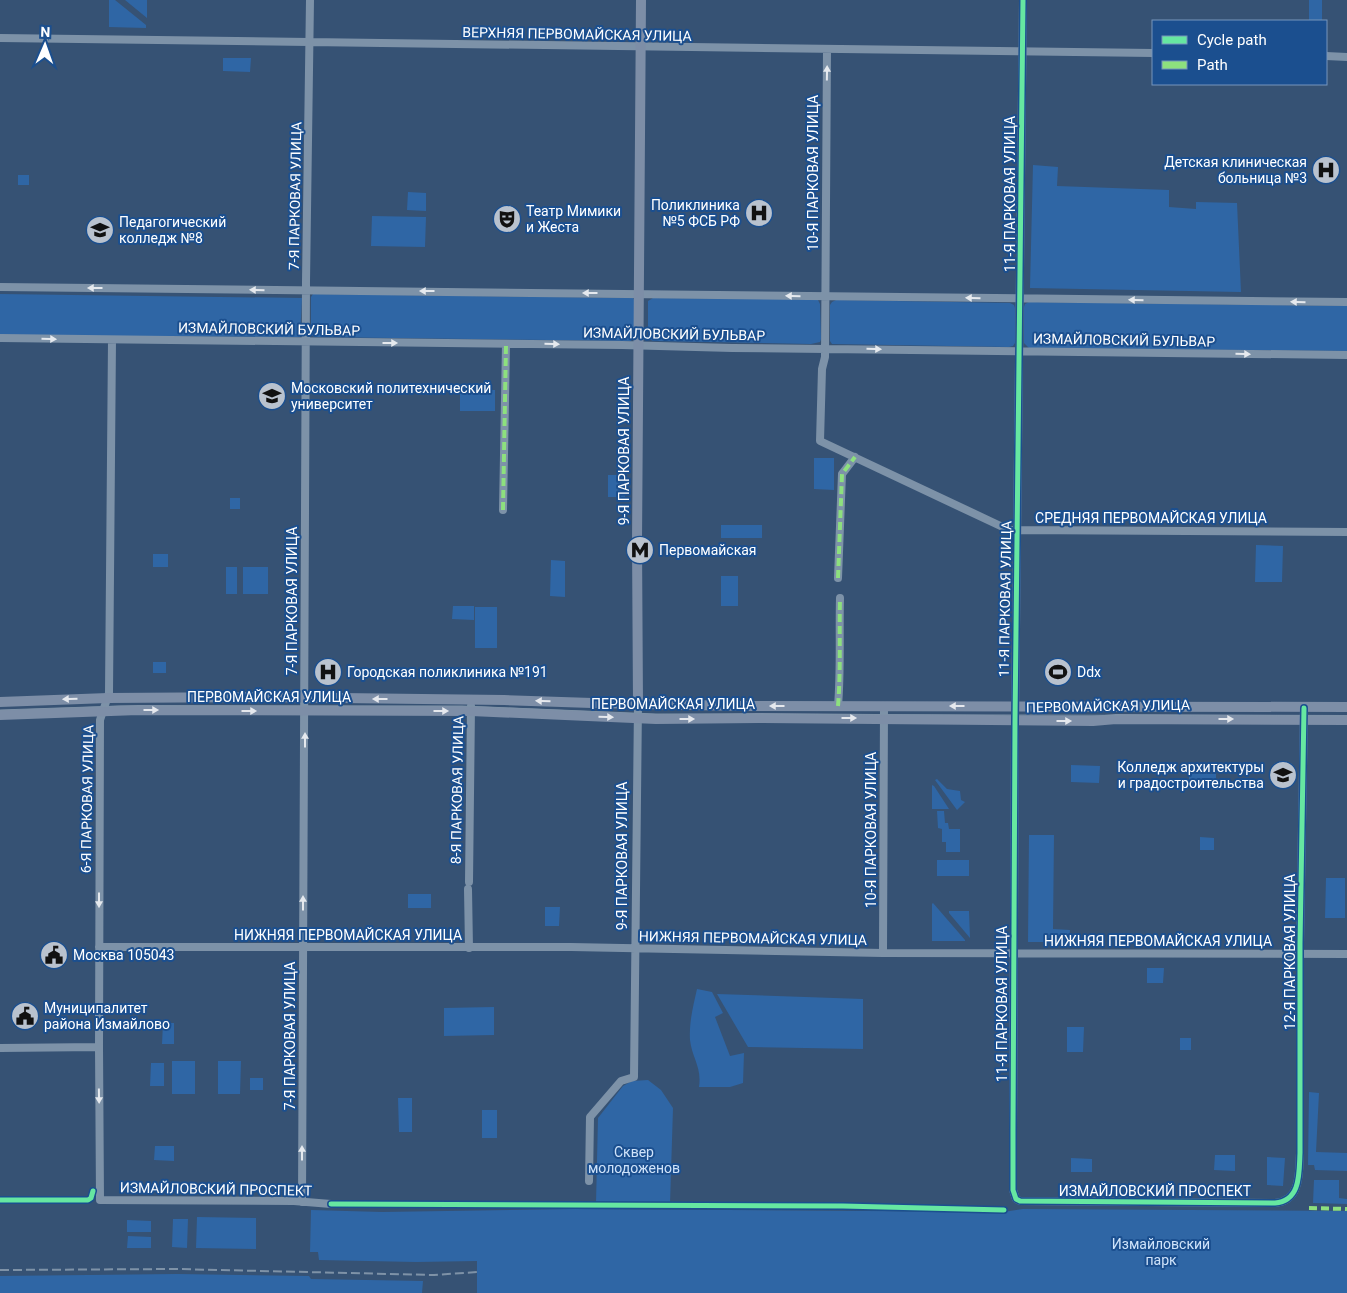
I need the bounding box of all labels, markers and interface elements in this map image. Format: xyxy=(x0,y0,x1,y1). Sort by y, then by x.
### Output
north arrow xyxy=(20,20,70,70)
legend xyxy=(1152,20,1327,85)
text: N xyxy=(40,24,51,40)
street label: ВЕРХНЯЯ ПЕРВОМАЙСКАЯ УЛИЦА xyxy=(462,24,692,44)
text: Cycle path xyxy=(1197,31,1267,49)
text: Path xyxy=(1197,56,1228,74)
one-way arrow xyxy=(823,64,831,80)
street label: 10-Я ПАРКОВАЯ УЛИЦА xyxy=(805,95,821,251)
street label: 11-Я ПАРКОВАЯ УЛИЦА xyxy=(1002,116,1018,272)
street label: 7-Я ПАРКОВАЯ УЛИЦА xyxy=(286,122,304,270)
place label: Детская клиническая больница №3 xyxy=(1164,154,1307,186)
hospital icon: Детская клиническая больница №3 xyxy=(1311,155,1341,185)
place label: Поликлиника №5 ФСБ РФ xyxy=(651,197,740,229)
hospital icon: Поликлиника №5 ФСБ РФ xyxy=(744,198,774,228)
place label: Театр Мимики и Жеста xyxy=(526,203,621,235)
theatre icon: Театр Мимики и Жеста xyxy=(492,204,522,234)
place label: Педагогический колледж №8 xyxy=(119,214,226,246)
school or university icon: Педагогический колледж №8 xyxy=(85,215,115,245)
one-way arrow xyxy=(86,284,102,292)
one-way arrow xyxy=(249,286,265,294)
one-way arrow xyxy=(419,287,435,295)
one-way arrow xyxy=(582,289,598,297)
one-way arrow xyxy=(785,291,801,299)
one-way arrow xyxy=(965,294,981,302)
one-way arrow xyxy=(1128,296,1144,304)
one-way arrow xyxy=(1290,298,1306,306)
street label: ИЗМАЙЛОВСКИЙ БУЛЬВАР xyxy=(178,319,360,339)
street label: ИЗМАЙЛОВСКИЙ БУЛЬВАР xyxy=(583,324,765,344)
street label: ИЗМАЙЛОВСКИЙ БУЛЬВАР xyxy=(1033,330,1215,350)
one-way arrow xyxy=(41,335,57,343)
one-way arrow xyxy=(382,339,398,347)
one-way arrow xyxy=(544,340,560,348)
one-way arrow xyxy=(866,345,882,353)
one-way arrow xyxy=(1235,350,1251,358)
street label: 9-Я ПАРКОВАЯ УЛИЦА xyxy=(616,377,632,525)
place label: Московский политехнический университет xyxy=(291,380,491,412)
school or university icon: Московский политехнический университет xyxy=(257,381,287,411)
street label: СРЕДНЯЯ ПЕРВОМАЙСКАЯ УЛИЦА xyxy=(1035,510,1267,526)
street label: 11-Я ПАРКОВАЯ УЛИЦА xyxy=(996,521,1014,677)
street label: 7-Я ПАРКОВАЯ УЛИЦА xyxy=(284,527,300,675)
metro station icon: Первомайская xyxy=(625,535,655,565)
place label: Первомайская xyxy=(659,542,757,558)
hospital icon: Городская поликлиника №191 xyxy=(313,657,343,687)
sports icon: Ddx xyxy=(1043,657,1073,687)
place label: Городская поликлиника №191 xyxy=(347,664,548,680)
place label: Ddx xyxy=(1077,664,1101,680)
street label: ПЕРВОМАЙСКАЯ УЛИЦА xyxy=(187,689,351,705)
one-way arrow xyxy=(372,695,388,703)
one-way arrow xyxy=(62,696,78,704)
street label: ПЕРВОМАЙСКАЯ УЛИЦА xyxy=(591,696,755,712)
one-way arrow xyxy=(535,697,551,705)
street label: ПЕРВОМАЙСКАЯ УЛИЦА xyxy=(1026,697,1190,715)
one-way arrow xyxy=(768,702,784,710)
one-way arrow xyxy=(948,702,964,710)
one-way arrow xyxy=(144,706,160,714)
one-way arrow xyxy=(242,707,258,715)
one-way arrow xyxy=(433,707,449,715)
one-way arrow xyxy=(598,713,614,721)
one-way arrow xyxy=(841,714,857,722)
one-way arrow xyxy=(679,715,695,723)
one-way arrow xyxy=(1218,715,1234,723)
street label: 8-Я ПАРКОВАЯ УЛИЦА xyxy=(448,716,466,864)
one-way arrow xyxy=(1056,717,1072,725)
street label: 6-Я ПАРКОВАЯ УЛИЦА xyxy=(78,725,96,873)
one-way arrow xyxy=(301,732,309,748)
street label: 10-Я ПАРКОВАЯ УЛИЦА xyxy=(863,752,879,908)
place label: Колледж архитектуры и градостроительства xyxy=(1117,759,1264,791)
school or university icon: Колледж архитектуры и градостроительства xyxy=(1268,760,1298,790)
street label: 9-Я ПАРКОВАЯ УЛИЦА xyxy=(614,782,630,930)
street label: 12-Я ПАРКОВАЯ УЛИЦА xyxy=(1282,874,1298,1030)
one-way arrow xyxy=(95,892,103,908)
one-way arrow xyxy=(299,895,307,911)
street label: 11-Я ПАРКОВАЯ УЛИЦА xyxy=(994,926,1010,1082)
street label: НИЖНЯЯ ПЕРВОМАЙСКАЯ УЛИЦА xyxy=(234,927,462,943)
street label: НИЖНЯЯ ПЕРВОМАЙСКАЯ УЛИЦА xyxy=(639,928,867,948)
street label: НИЖНЯЯ ПЕРВОМАЙСКАЯ УЛИЦА xyxy=(1044,933,1272,949)
public building icon: Москва 105043 xyxy=(39,940,69,970)
place label: Москва 105043 xyxy=(73,947,174,963)
street label: 7-Я ПАРКОВАЯ УЛИЦА xyxy=(282,962,298,1110)
place label: Муниципалитет района Измайлово xyxy=(44,1000,170,1032)
public building icon: Муниципалитет района Измайлово xyxy=(10,1001,40,1031)
one-way arrow xyxy=(95,1088,103,1104)
park label: Сквер молодоженов xyxy=(588,1144,680,1176)
one-way arrow xyxy=(298,1145,306,1161)
street label: ИЗМАЙЛОВСКИЙ ПРОСПЕКТ xyxy=(120,1179,313,1199)
street label: ИЗМАЙЛОВСКИЙ ПРОСПЕКТ xyxy=(1059,1183,1252,1199)
park label: Измайловский парк xyxy=(1112,1236,1210,1268)

